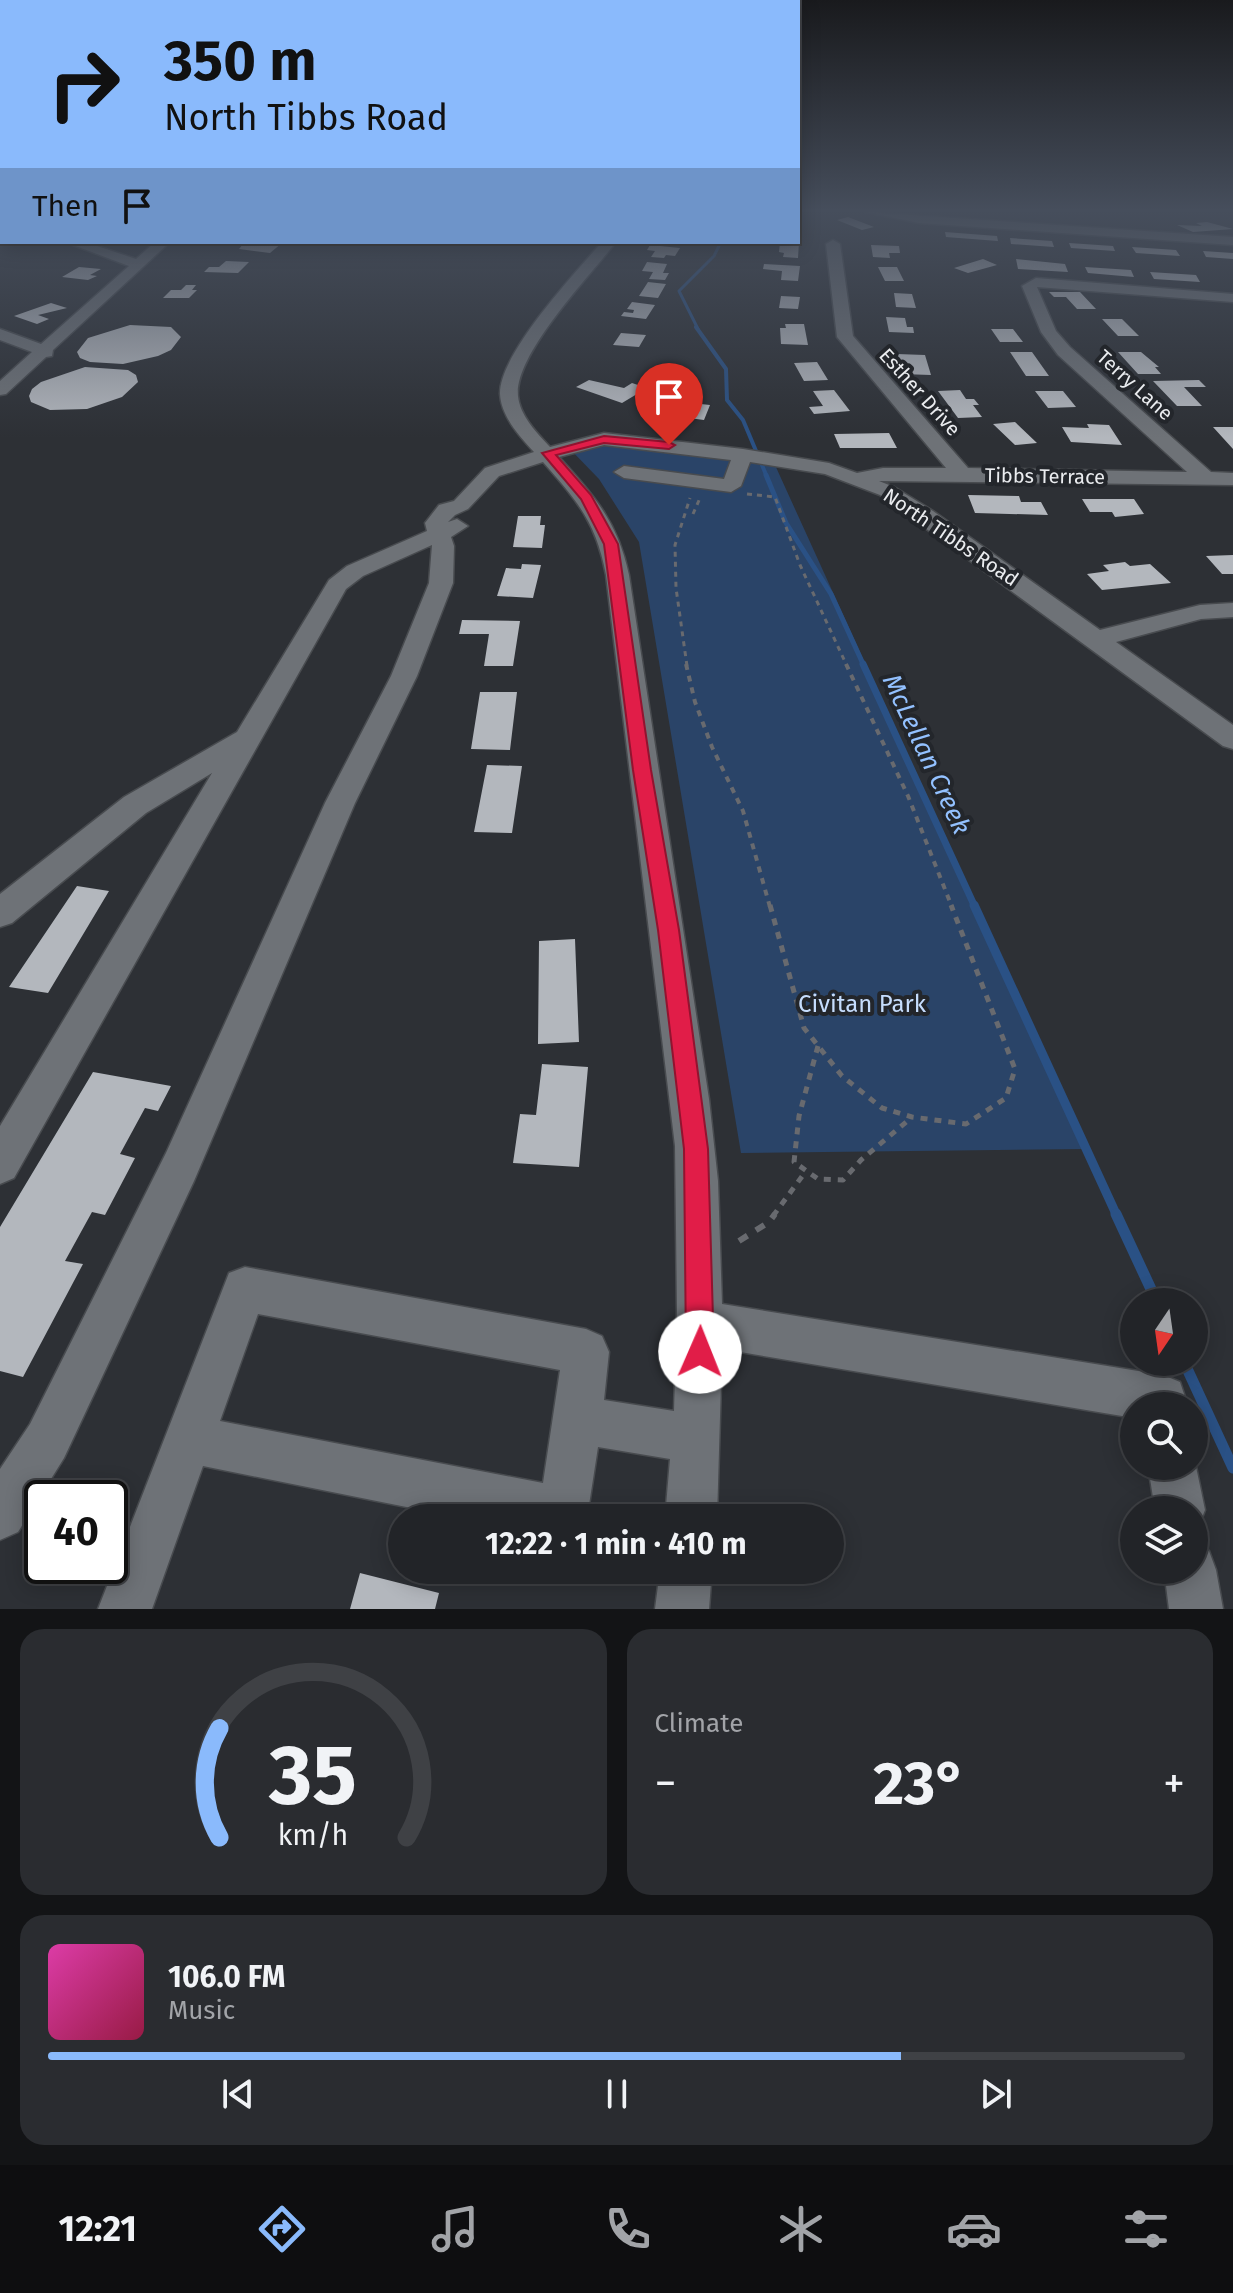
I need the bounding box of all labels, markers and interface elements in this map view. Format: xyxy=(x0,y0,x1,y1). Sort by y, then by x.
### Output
text: 350 m xyxy=(164,28,317,95)
icon: right xyxy=(32,32,136,136)
text: North Tibbs Road xyxy=(164,96,448,140)
icon: arrive xyxy=(115,184,159,228)
text: Then xyxy=(32,188,99,224)
street label: Esther Drive xyxy=(874,343,966,441)
street label: Terry Lane xyxy=(1092,345,1178,425)
pin xyxy=(635,363,703,445)
icon: arrive xyxy=(647,375,691,419)
street label: Tibbs Terrace xyxy=(985,463,1105,489)
street label: North Tibbs Road xyxy=(879,483,1023,591)
water label: McLellan Creek xyxy=(876,669,977,839)
park label: Civitan Park xyxy=(798,990,927,1018)
north arrow xyxy=(1120,1288,1208,1376)
map controls xyxy=(1120,1288,1208,1584)
position arrow xyxy=(658,1310,742,1394)
button: search xyxy=(1120,1392,1208,1480)
speed limit sign: 40 xyxy=(24,1480,128,1584)
button: layers xyxy=(1120,1496,1208,1584)
text: 12:22 · 1 min · 410 m xyxy=(485,1526,747,1562)
text: Climate xyxy=(655,1708,743,1739)
text: 35 xyxy=(268,1726,357,1826)
text: 23° xyxy=(873,1748,966,1820)
text: − xyxy=(655,1757,677,1810)
text: + xyxy=(1163,1757,1185,1810)
text: km/h xyxy=(278,1818,349,1853)
text: 106.0 FM xyxy=(168,1959,285,1995)
text: Music xyxy=(168,1995,235,2026)
icon: previous xyxy=(216,2072,260,2116)
icon: pause xyxy=(595,2072,639,2116)
icon: next xyxy=(974,2072,1018,2116)
icon: directions xyxy=(254,2201,310,2257)
icon: music xyxy=(427,2201,483,2257)
icon: phone xyxy=(600,2201,656,2257)
icon: climate xyxy=(773,2201,829,2257)
icon: car xyxy=(946,2201,1002,2257)
icon: filters xyxy=(1118,2201,1174,2257)
text: 12:21 xyxy=(58,2207,137,2251)

